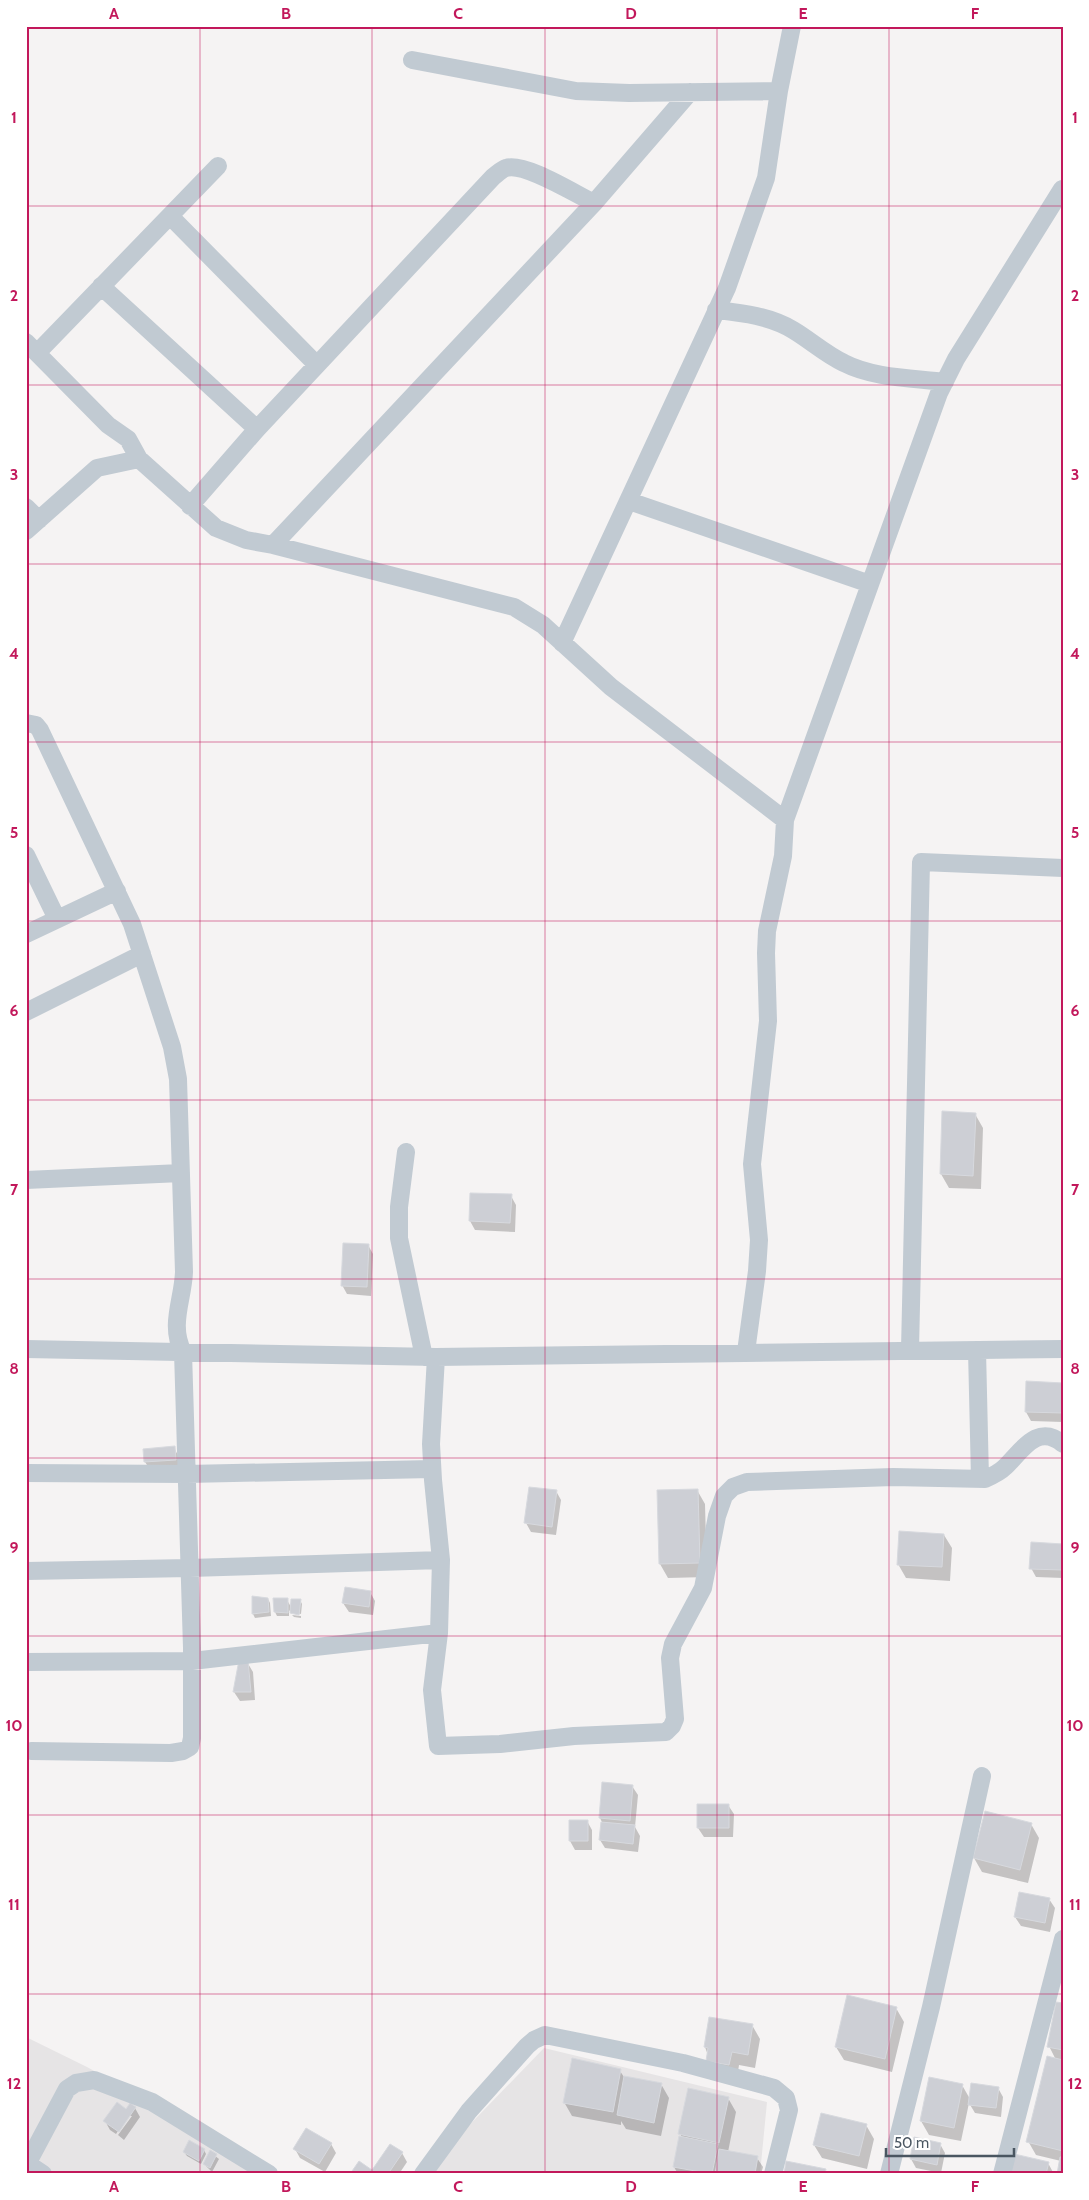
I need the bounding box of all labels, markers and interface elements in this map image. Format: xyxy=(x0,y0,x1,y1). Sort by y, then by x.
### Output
text: A xyxy=(109,4,119,23)
text: B xyxy=(281,4,291,23)
text: C xyxy=(453,4,463,23)
text: D xyxy=(625,4,637,23)
text: E xyxy=(798,4,808,23)
text: F xyxy=(971,4,980,23)
text: 1 xyxy=(11,108,17,127)
text: 1 xyxy=(1072,108,1078,127)
text: 2 xyxy=(10,286,18,305)
text: 2 xyxy=(1071,286,1079,305)
text: 3 xyxy=(10,465,18,484)
text: 3 xyxy=(1071,465,1079,484)
text: 4 xyxy=(9,644,19,663)
text: 4 xyxy=(1070,644,1080,663)
text: 5 xyxy=(10,823,18,842)
text: 5 xyxy=(1071,823,1079,842)
text: 6 xyxy=(10,1001,19,1020)
text: 6 xyxy=(1071,1001,1080,1020)
text: 7 xyxy=(10,1180,19,1199)
text: 7 xyxy=(1071,1180,1080,1199)
text: 8 xyxy=(9,1359,19,1378)
text: 8 xyxy=(1070,1359,1080,1378)
text: 9 xyxy=(10,1538,19,1557)
text: 9 xyxy=(1071,1538,1080,1557)
text: 10 xyxy=(5,1716,23,1735)
text: 10 xyxy=(1066,1716,1084,1735)
text: 11 xyxy=(8,1895,20,1914)
text: 11 xyxy=(1069,1895,1081,1914)
text: 12 xyxy=(7,2074,21,2093)
text: 12 xyxy=(1068,2074,1082,2093)
scale bar xyxy=(886,2125,1014,2157)
text: 50 m xyxy=(894,2134,929,2152)
text: A xyxy=(109,2177,119,2196)
text: B xyxy=(281,2177,291,2196)
text: C xyxy=(453,2177,463,2196)
text: D xyxy=(625,2177,637,2196)
text: E xyxy=(798,2177,808,2196)
text: F xyxy=(971,2177,980,2196)

